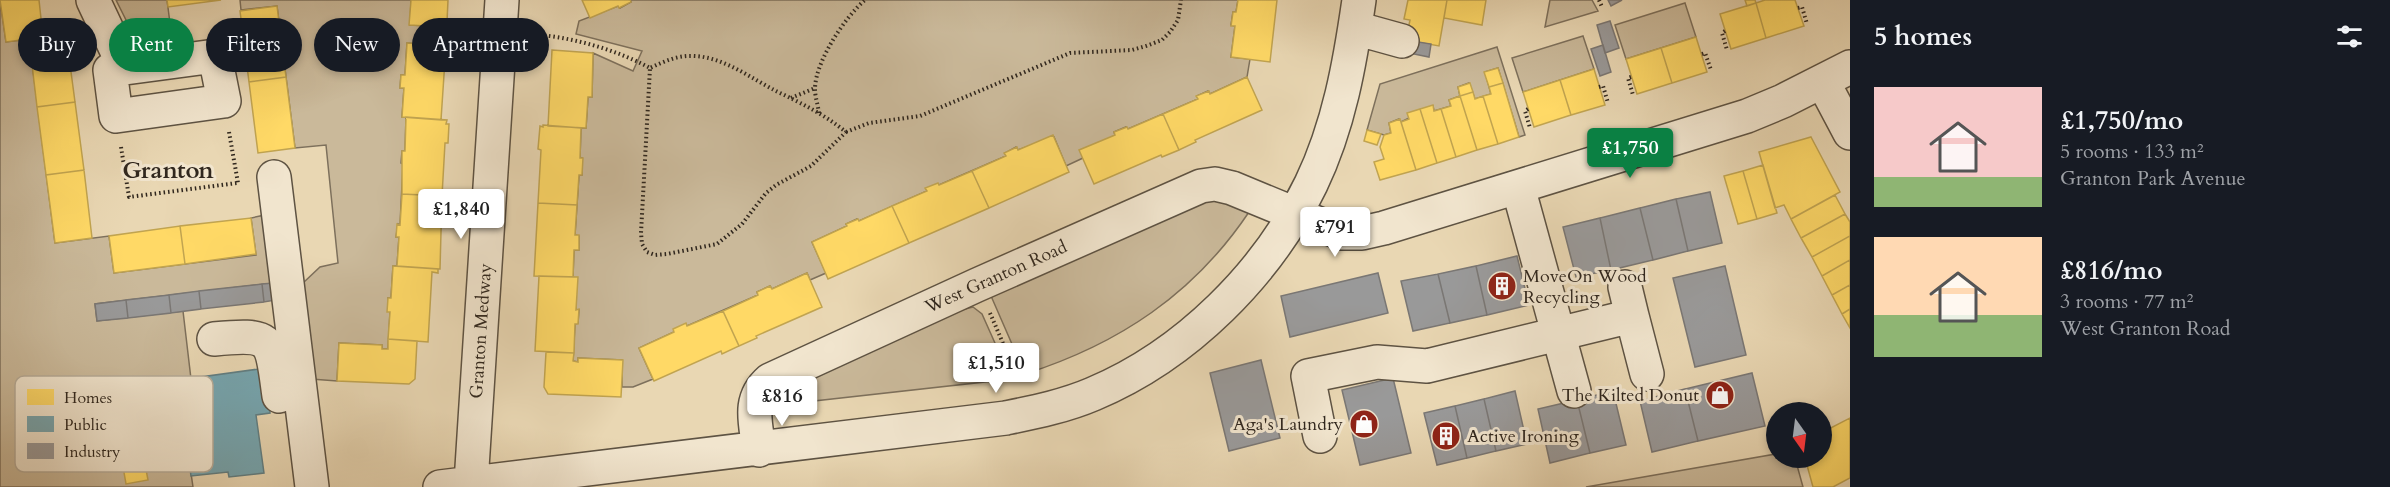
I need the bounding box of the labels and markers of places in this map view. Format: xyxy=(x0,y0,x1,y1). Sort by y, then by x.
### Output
pin: £1,750 xyxy=(1581,128,1679,179)
pin: £1,840 xyxy=(412,189,510,240)
pin: £791 xyxy=(1299,207,1371,258)
place label: MoveOn Wood Recycling xyxy=(1523,264,1647,310)
building icon: MoveOn Wood Recycling xyxy=(1486,270,1518,302)
pin: £1,510 xyxy=(947,343,1045,394)
pin: £816 xyxy=(746,376,818,427)
shop icon: The Kilted Donut xyxy=(1704,379,1736,411)
place label: The Kilted Donut xyxy=(1561,383,1699,408)
shop icon: Aga's Laundry xyxy=(1348,408,1380,440)
place label: Aga's Laundry xyxy=(1233,412,1343,437)
building icon: Active Ironing xyxy=(1430,420,1462,452)
place label: Active Ironing xyxy=(1467,424,1580,449)

